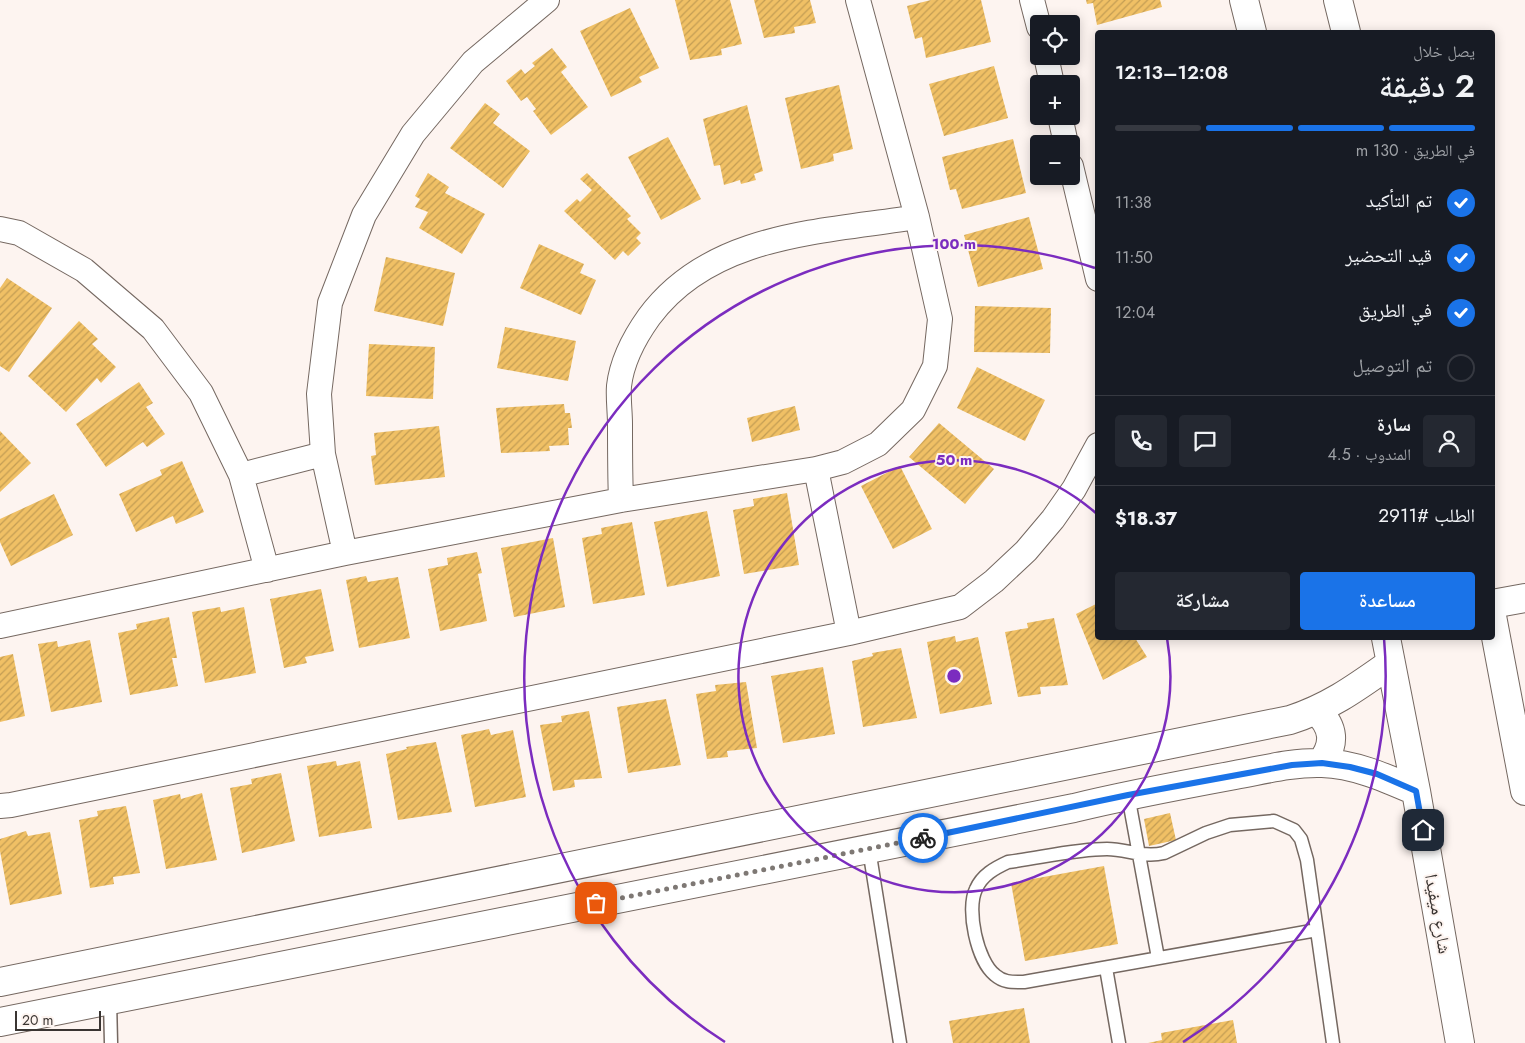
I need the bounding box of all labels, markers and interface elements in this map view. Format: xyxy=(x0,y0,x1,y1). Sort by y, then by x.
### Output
map controls xyxy=(1030,15,1080,185)
button: locate xyxy=(1030,15,1080,65)
text: يصل خلال xyxy=(1413,40,1475,63)
text: 12:08–12:13 xyxy=(1115,59,1229,86)
text: 2 دقيقة xyxy=(1379,63,1475,109)
button: + xyxy=(1030,75,1080,125)
button: − xyxy=(1030,135,1080,185)
text: في الطريق · 130 m xyxy=(1356,139,1475,162)
text: تم التأكيد xyxy=(1366,187,1432,214)
icon: check xyxy=(1447,189,1475,217)
text: 11:38 xyxy=(1115,191,1152,214)
text: 100 m xyxy=(932,233,976,255)
text: قيد التحضير xyxy=(1345,242,1432,269)
icon: check xyxy=(1447,244,1475,272)
text: 11:50 xyxy=(1115,246,1153,269)
text: في الطريق xyxy=(1358,297,1432,324)
icon: check xyxy=(1447,299,1475,327)
text: 12:04 xyxy=(1115,301,1155,324)
text: تم التوصيل xyxy=(1352,352,1432,379)
text: سارة xyxy=(1377,411,1411,438)
button: phone xyxy=(1115,415,1167,467)
button: chat xyxy=(1179,415,1231,467)
button: person xyxy=(1423,415,1475,467)
text: المندوب · 4.5 xyxy=(1328,443,1411,466)
text: 50 m xyxy=(936,449,972,471)
text: الطلب #2911 xyxy=(1378,502,1475,529)
text: $18.37 xyxy=(1115,505,1177,532)
button: مشاركة xyxy=(1115,572,1290,630)
button: مساعدة xyxy=(1300,572,1475,630)
centre of rings xyxy=(945,667,963,685)
pin xyxy=(1402,809,1444,851)
courier xyxy=(898,813,948,863)
icon: home xyxy=(1409,816,1437,844)
icon: bike xyxy=(909,824,937,852)
street label: شارع ميفيدا xyxy=(1418,872,1458,956)
pin xyxy=(575,882,617,924)
icon: bag xyxy=(582,889,610,917)
scale bar xyxy=(15,1008,101,1031)
text: 20 m xyxy=(22,1010,54,1030)

